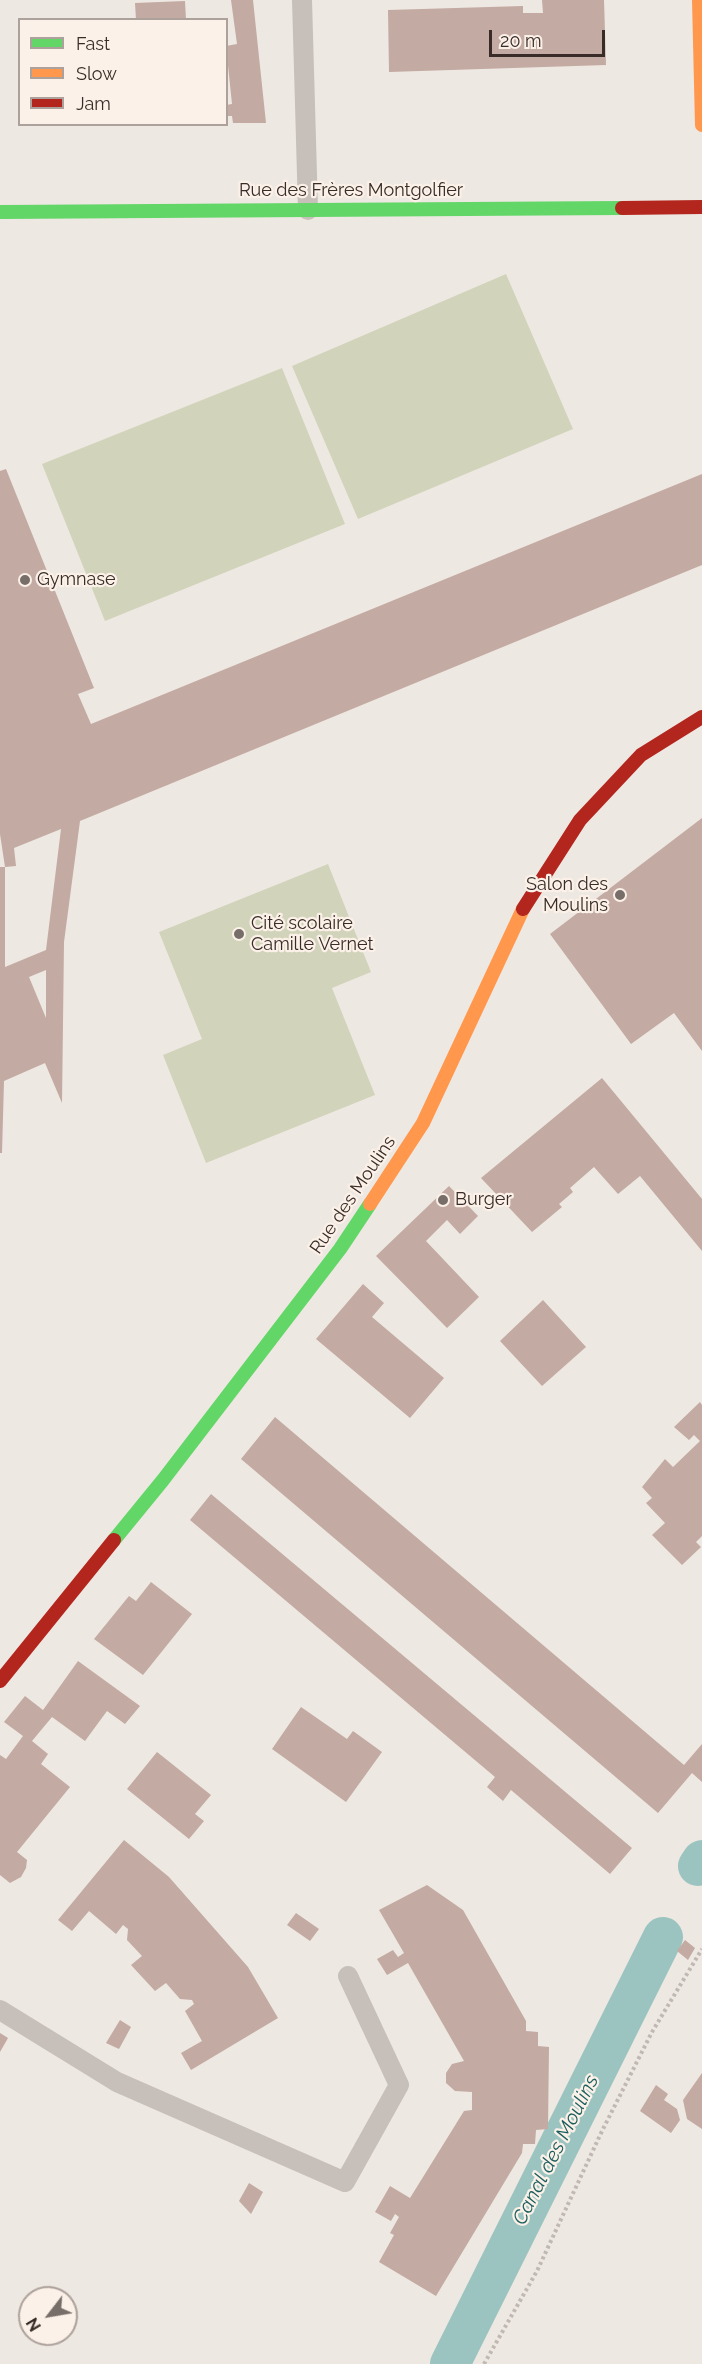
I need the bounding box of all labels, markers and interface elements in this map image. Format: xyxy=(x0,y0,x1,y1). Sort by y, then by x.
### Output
legend xyxy=(18,18,228,126)
scale bar xyxy=(492,18,608,56)
text: 20 m xyxy=(500,30,542,51)
text: Fast xyxy=(76,33,110,54)
text: Slow xyxy=(76,63,117,84)
text: Jam xyxy=(76,93,111,114)
street label: Rue des Frères Montgolfier xyxy=(239,180,463,202)
place label: Gymnase xyxy=(37,569,116,591)
marker: Gymnase xyxy=(18,573,32,587)
place label: Salon des Moulins xyxy=(526,874,608,916)
marker: Salon des Moulins xyxy=(613,888,627,902)
place label: Cité scolaire Camille Vernet xyxy=(251,913,373,956)
marker: Cité scolaire Camille Vernet xyxy=(232,927,246,941)
street label: Rue des Moulins xyxy=(306,1132,400,1258)
place label: Burger xyxy=(455,1189,512,1211)
marker: Burger xyxy=(436,1193,450,1207)
water label: Canal des Moulins xyxy=(508,2071,604,2229)
north arrow xyxy=(18,2286,78,2346)
text: N xyxy=(23,2314,45,2335)

